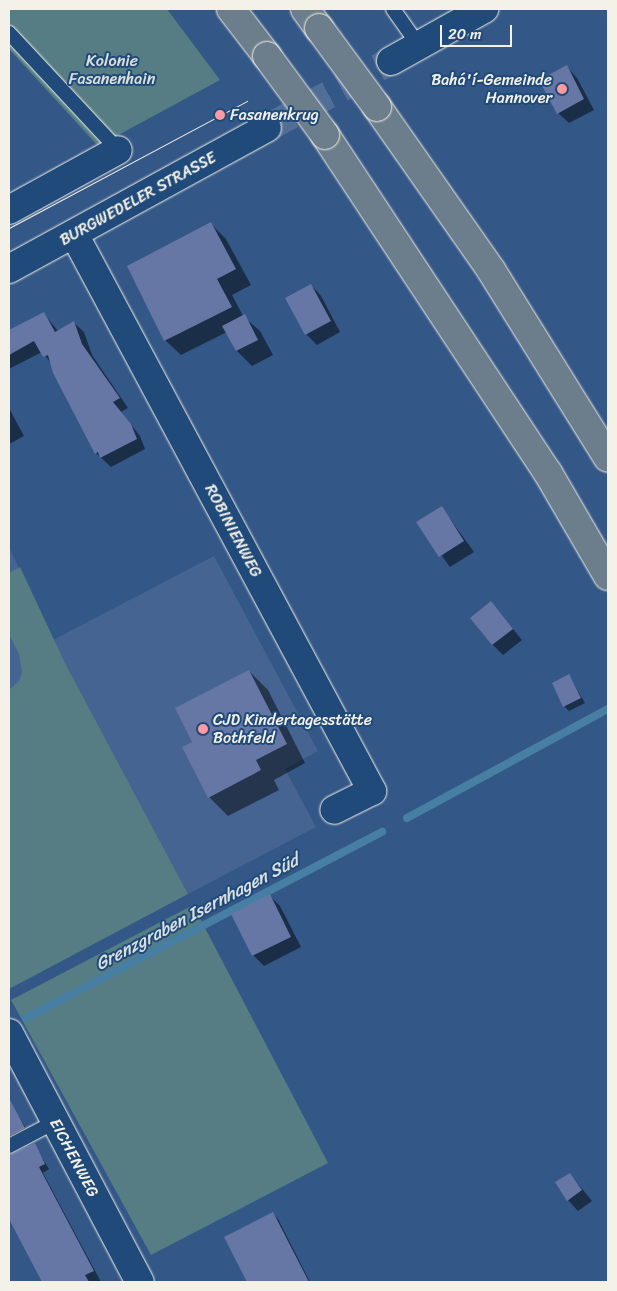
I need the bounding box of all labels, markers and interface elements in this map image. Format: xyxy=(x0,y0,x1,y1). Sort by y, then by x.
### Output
scale bar xyxy=(442,15,514,47)
text: 20 m xyxy=(448,21,482,47)
park label: Kolonie Fasanenhain xyxy=(69,51,155,89)
place label: Bahá'í-Gemeinde Hannover xyxy=(431,70,552,108)
marker: Bahá'í-Gemeinde Hannover xyxy=(556,83,568,95)
place label: Fasanenkrug xyxy=(230,105,319,125)
marker: Fasanenkrug xyxy=(214,109,226,121)
street label: BURGWEDELER STRASSE xyxy=(56,148,220,250)
street label: ROBINIENWEG xyxy=(200,481,266,581)
place label: CJD Kindertagesstätte Bothfeld xyxy=(213,710,372,748)
marker: CJD Kindertagesstätte Bothfeld xyxy=(197,723,209,735)
water label: Grenzgraben Isernhagen Süd xyxy=(92,849,302,975)
street label: EICHENWEG xyxy=(45,1115,103,1201)

